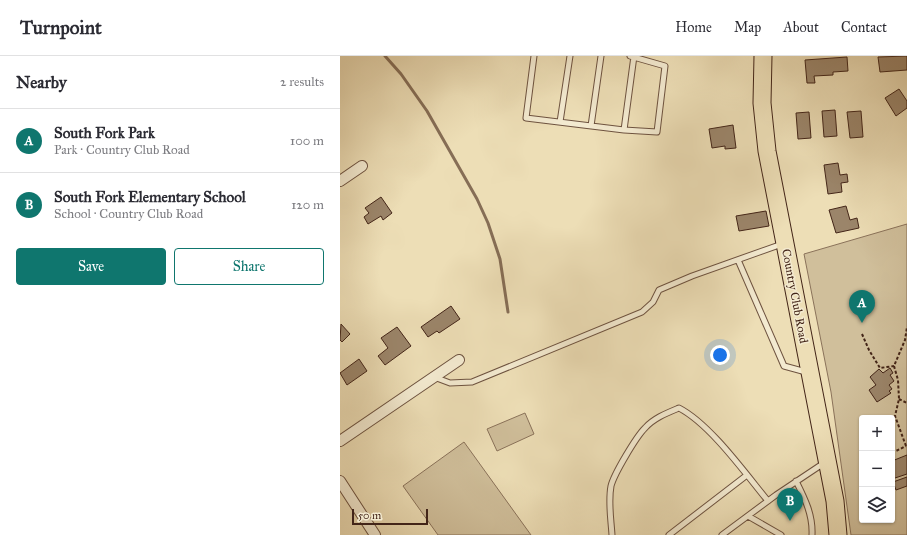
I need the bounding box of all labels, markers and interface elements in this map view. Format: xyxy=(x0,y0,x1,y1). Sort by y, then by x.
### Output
text: Turnpoint xyxy=(20,16,102,39)
text: Home xyxy=(675,19,712,36)
text: Map xyxy=(734,19,761,36)
text: About xyxy=(783,19,819,36)
text: Contact xyxy=(841,19,887,36)
text: Nearby xyxy=(16,72,67,93)
text: 2 results xyxy=(280,74,324,90)
text: South Fork Park xyxy=(54,124,155,142)
text: A xyxy=(25,133,33,149)
text: 100 m xyxy=(290,133,324,149)
text: Park · Country Club Road xyxy=(54,142,190,158)
text: South Fork Elementary School xyxy=(54,188,246,206)
text: B xyxy=(25,197,33,213)
text: 120 m xyxy=(291,197,324,213)
text: School · Country Club Road xyxy=(54,206,203,222)
button: Save xyxy=(16,248,166,285)
button: Share xyxy=(174,248,324,285)
street label: Country Club Road xyxy=(779,248,811,344)
pin: A xyxy=(849,290,875,323)
your location xyxy=(710,345,730,365)
map controls xyxy=(859,415,895,523)
button: + xyxy=(859,415,895,451)
button: − xyxy=(859,451,895,487)
button: layers xyxy=(859,487,895,523)
pin: B xyxy=(777,488,803,521)
scale bar xyxy=(352,507,428,526)
text: 50 m xyxy=(358,509,381,522)

